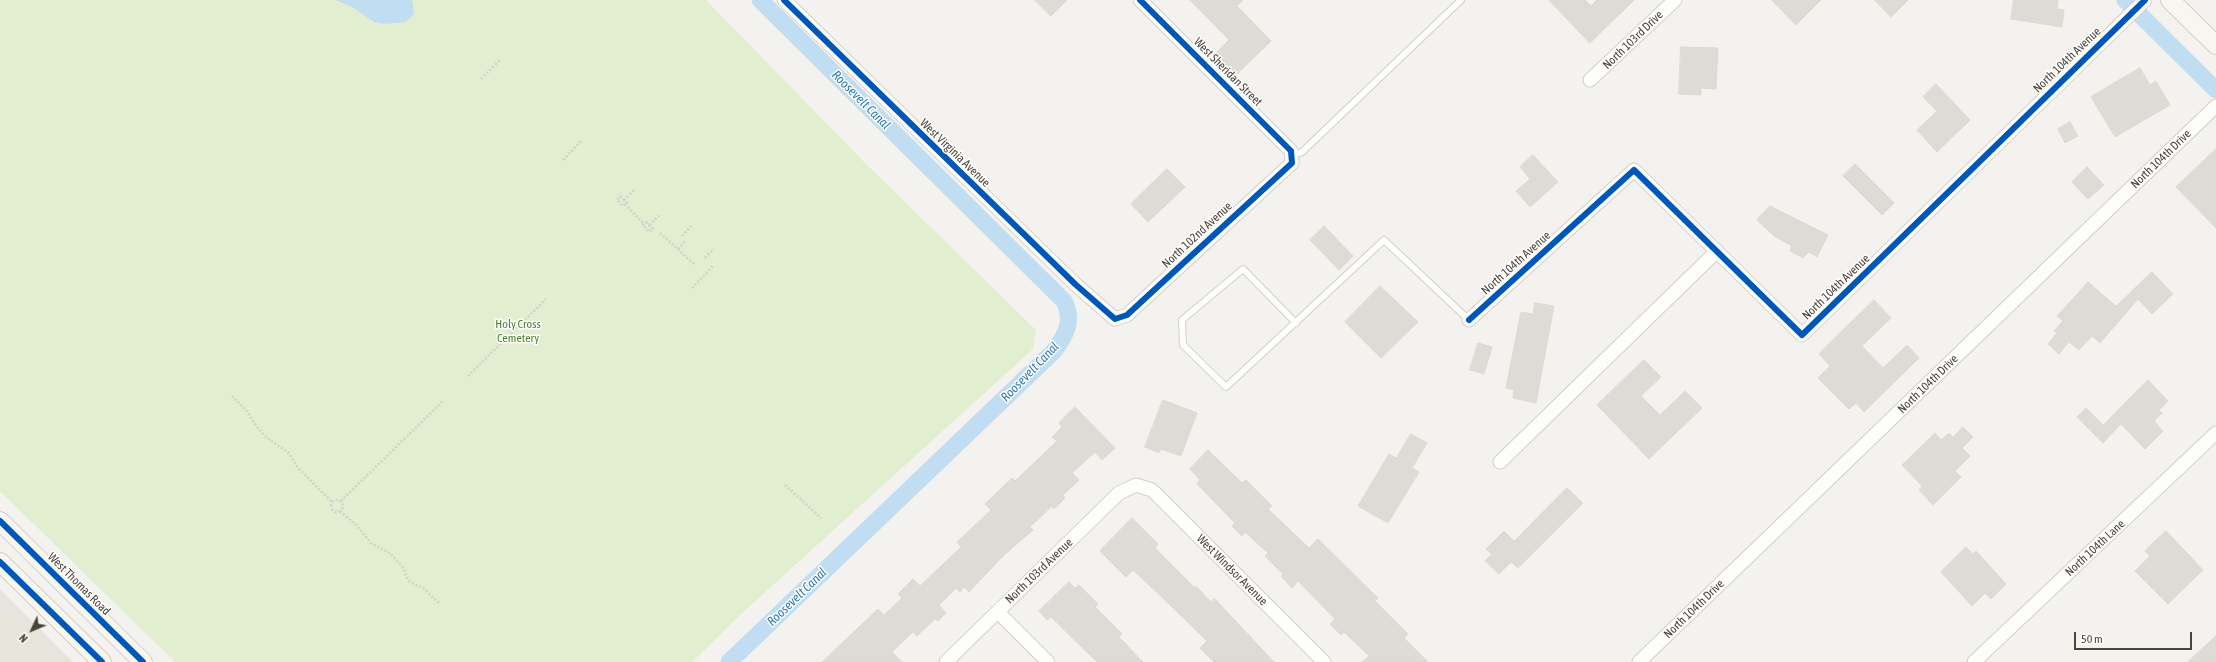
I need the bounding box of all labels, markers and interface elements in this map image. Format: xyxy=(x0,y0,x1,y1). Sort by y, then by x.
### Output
street label: North 103rd Drive xyxy=(1600,8,1666,72)
street label: North 104th Avenue xyxy=(2030,24,2104,96)
street label: West Sheridan Street xyxy=(1191,35,1265,109)
water label: Roosevelt Canal xyxy=(828,67,894,133)
street label: West Virginia Avenue xyxy=(917,116,993,190)
street label: North 104th Drive xyxy=(2128,127,2194,191)
street label: North 102nd Avenue xyxy=(1159,199,1235,271)
street label: North 104th Avenue xyxy=(1478,228,1554,298)
street label: North 104th Avenue xyxy=(1799,251,1873,323)
park label: Holy Cross Cemetery xyxy=(495,317,541,345)
water label: Roosevelt Canal xyxy=(998,339,1062,405)
street label: North 104th Drive xyxy=(1895,352,1961,416)
street label: North 104th Lane xyxy=(2062,517,2128,579)
street label: West Windsor Avenue xyxy=(1194,532,1270,608)
street label: North 103rd Avenue xyxy=(1002,535,1076,607)
street label: West Thomas Road xyxy=(45,550,113,618)
water label: Roosevelt Canal xyxy=(764,565,830,629)
street label: North 104th Drive xyxy=(1661,577,1727,641)
north arrow xyxy=(12,610,52,650)
scale bar xyxy=(2076,624,2194,650)
text: N xyxy=(17,632,30,645)
text: 50 m xyxy=(2081,632,2103,646)

